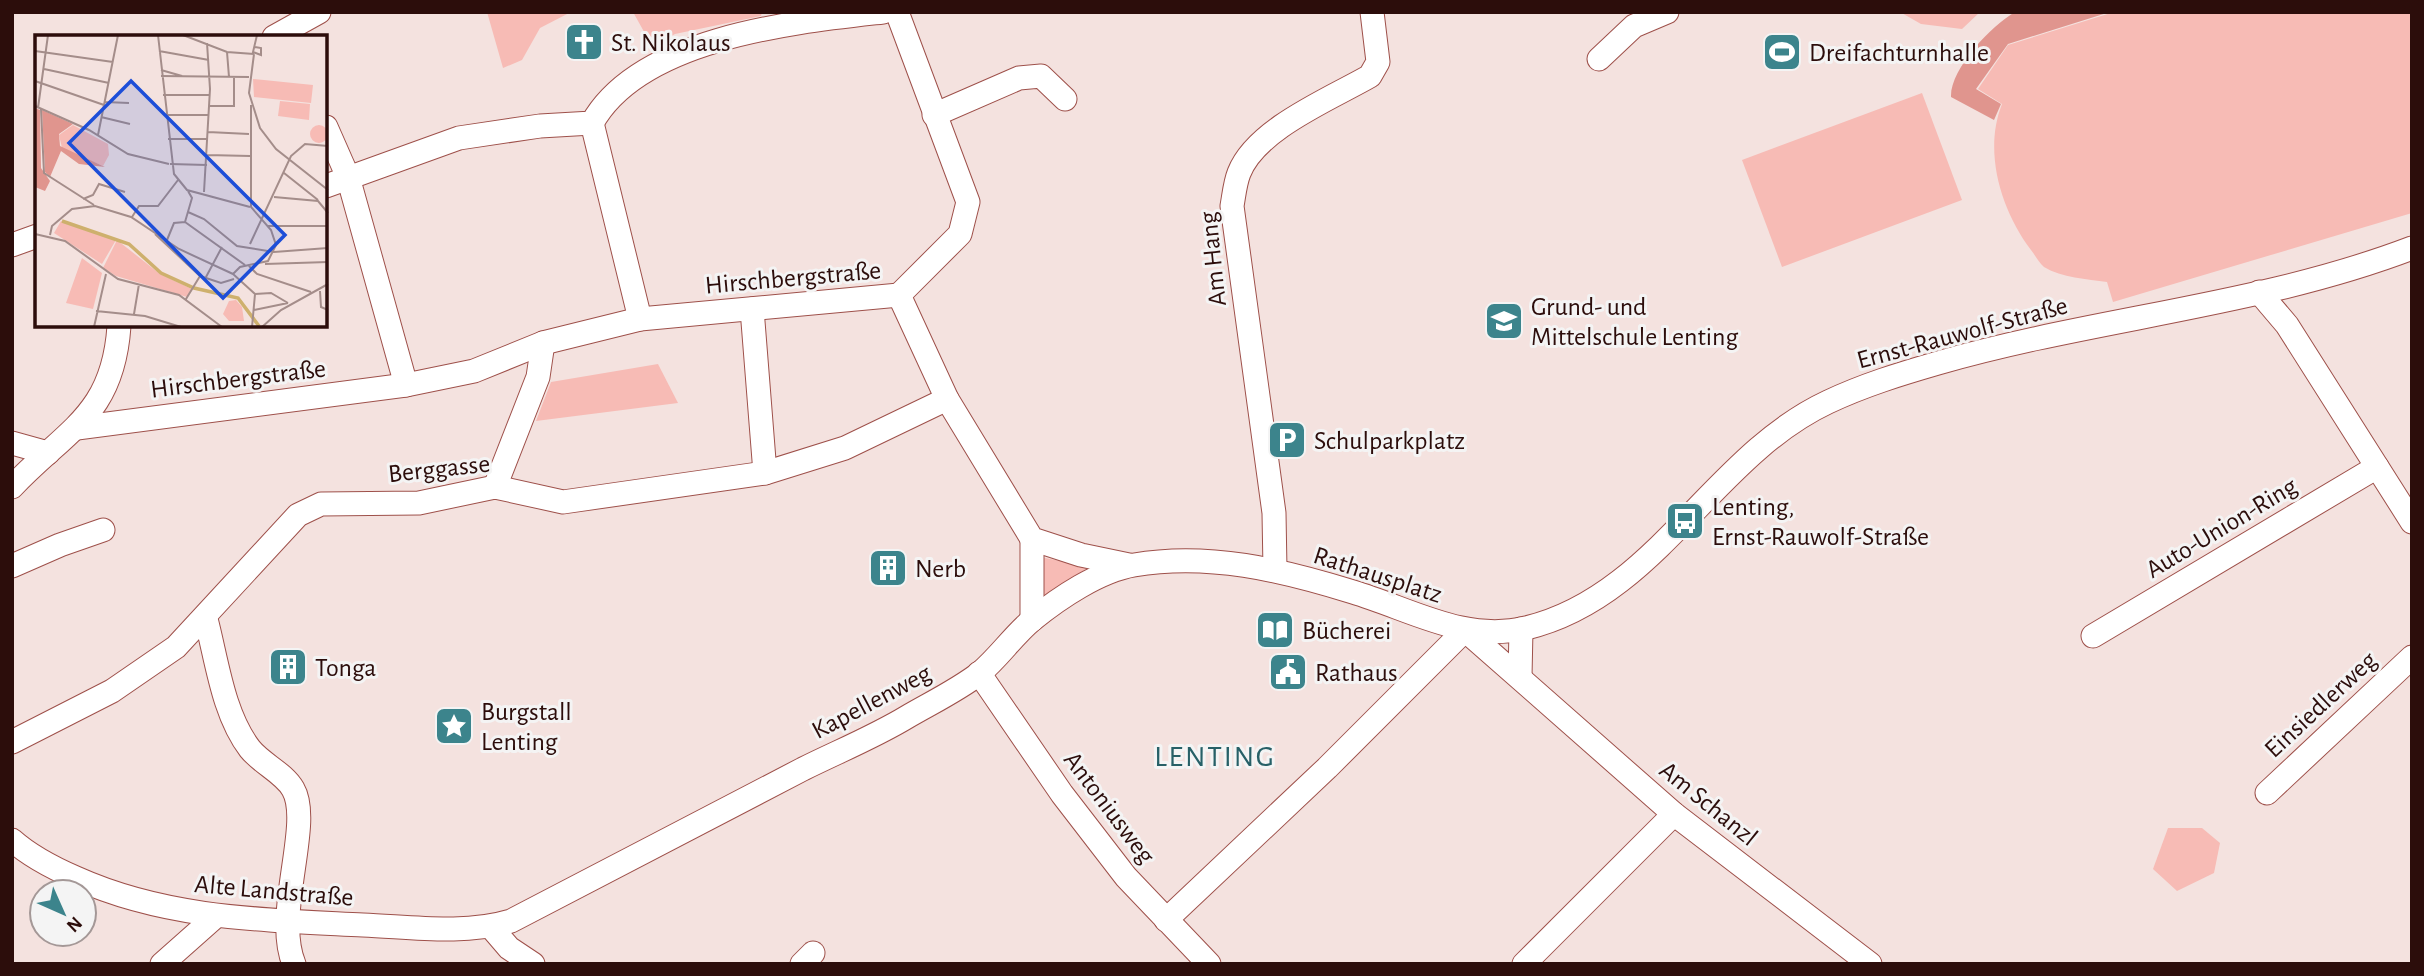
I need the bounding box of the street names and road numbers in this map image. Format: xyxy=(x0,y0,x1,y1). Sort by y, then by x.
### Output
street label: Am Hang xyxy=(1195,210,1231,307)
street label: Hirschbergstraße xyxy=(704,257,882,299)
street label: Ernst-Rauwolf-Straße xyxy=(1854,292,2070,374)
street label: Hirschbergstraße xyxy=(149,355,327,403)
street label: Berggasse xyxy=(387,451,491,487)
street label: Auto-Union-Ring xyxy=(2142,472,2302,583)
street label: Rathausplatz xyxy=(1310,542,1445,608)
street label: Einsiedlerweg xyxy=(2260,646,2382,763)
street label: Kapellenweg xyxy=(808,660,935,744)
street label: Antoniusweg xyxy=(1059,747,1160,869)
street label: Am Schanzl xyxy=(1655,757,1762,851)
street label: Alte Landstraße xyxy=(193,871,355,911)

